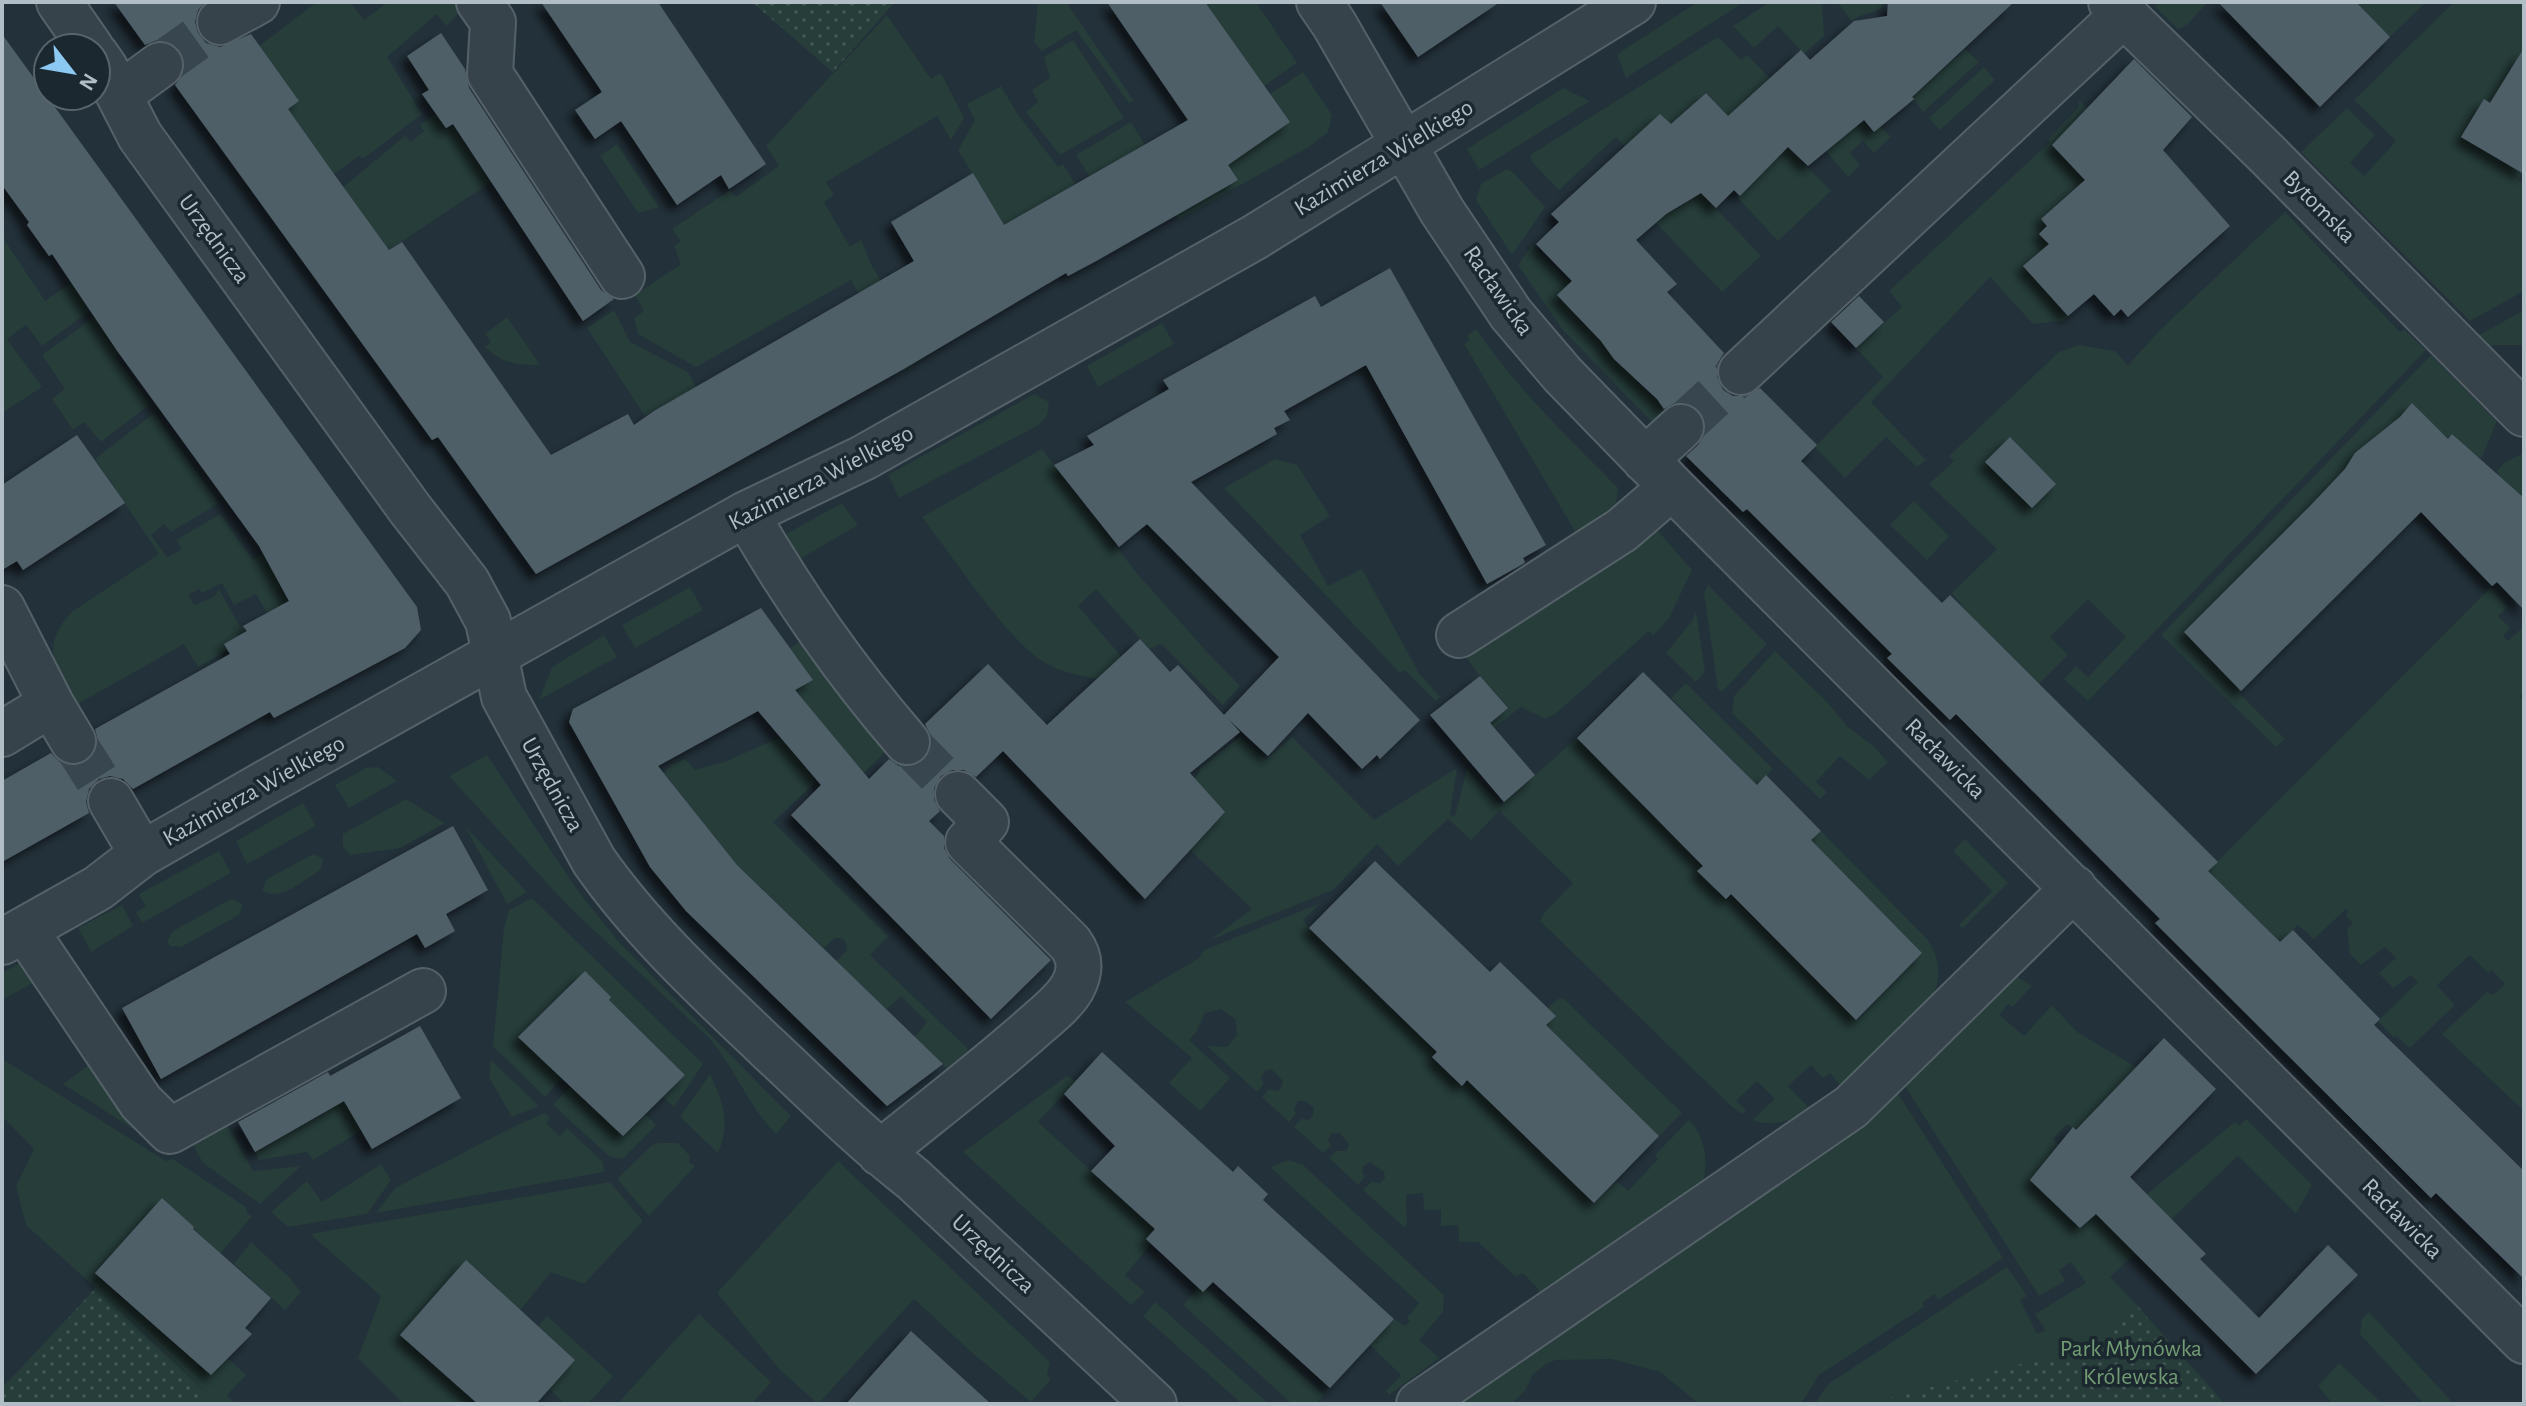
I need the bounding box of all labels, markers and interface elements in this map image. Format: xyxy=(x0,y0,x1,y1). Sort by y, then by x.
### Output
north arrow xyxy=(32,32,112,112)
text: N xyxy=(75,70,102,94)
street label: Kazimierza Wielkiego xyxy=(1291,95,1477,221)
street label: Bytomska xyxy=(2278,166,2360,248)
street label: Urzędnicza xyxy=(174,190,254,288)
street label: Racławicka xyxy=(1459,242,1537,340)
street label: Kazimierza Wielkiego xyxy=(725,421,917,535)
street label: Racławicka xyxy=(1900,714,1990,804)
street label: Kazimierza Wielkiego xyxy=(159,731,349,851)
street label: Urzędnicza xyxy=(516,734,588,836)
street label: Racławicka xyxy=(2357,1174,2447,1264)
street label: Urzędnicza xyxy=(947,1210,1039,1298)
park label: Park Młynówka Królewska xyxy=(2060,1337,2202,1389)

